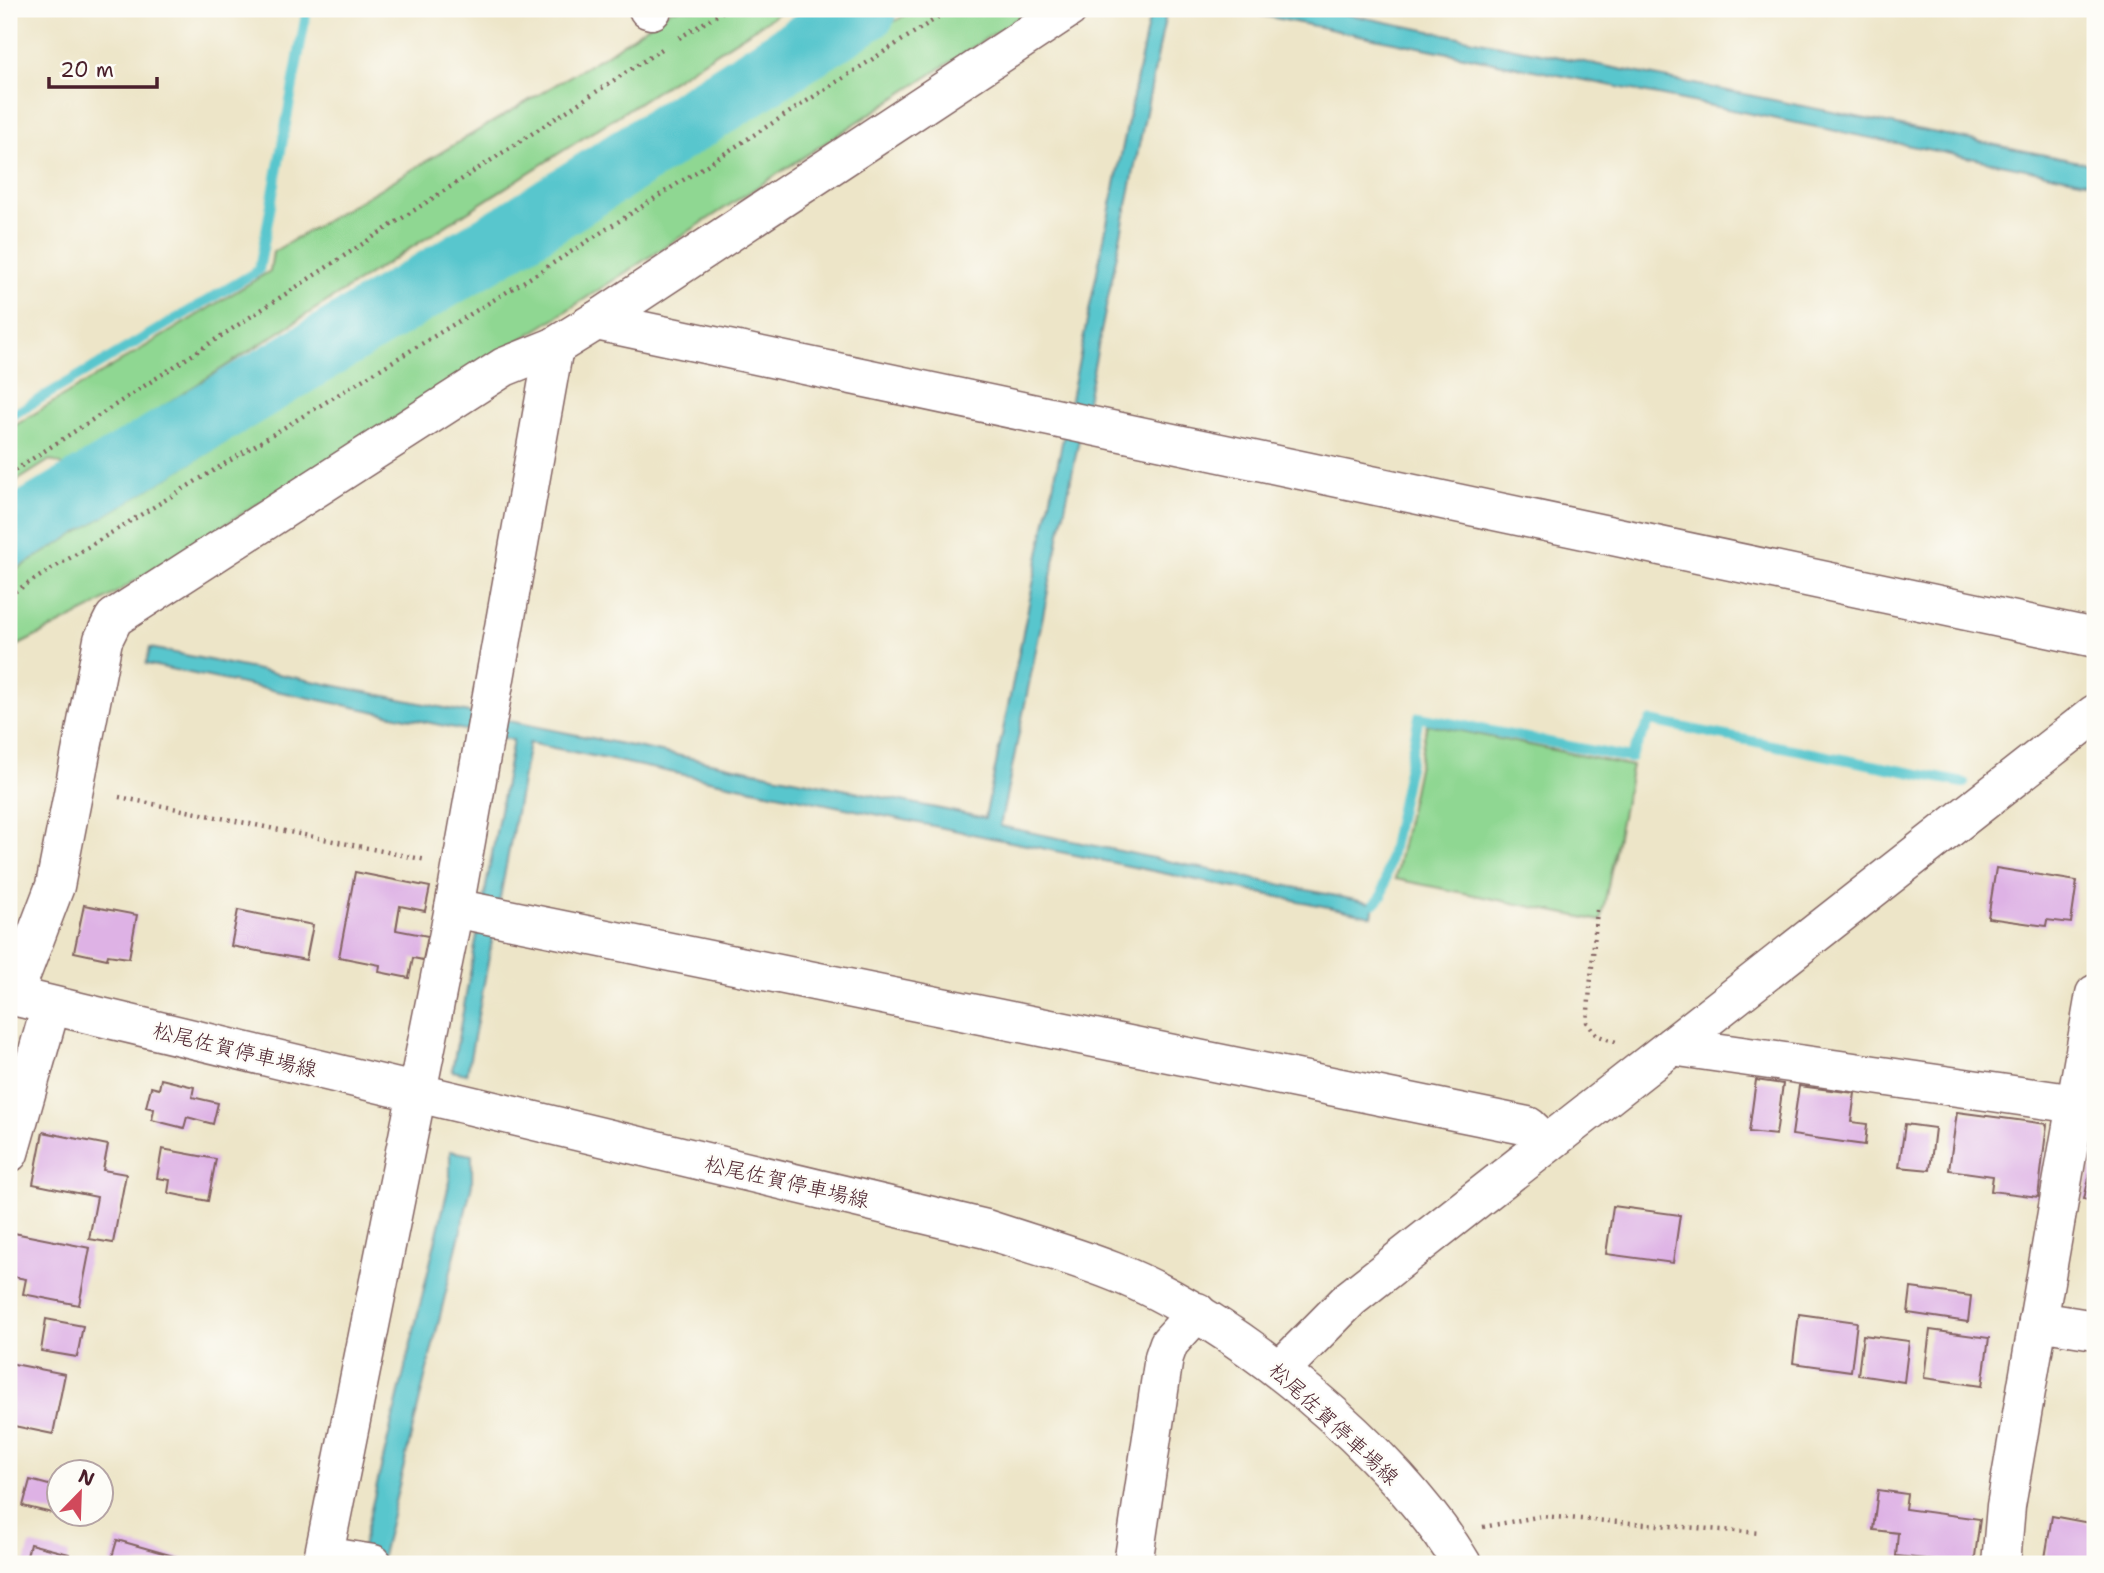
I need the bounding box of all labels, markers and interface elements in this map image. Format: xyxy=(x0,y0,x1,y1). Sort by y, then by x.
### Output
scale bar xyxy=(49,46,158,90)
text: 20 m xyxy=(60,56,114,84)
street label: 松尾佐賀停車場線 xyxy=(150,1016,320,1084)
street label: 松尾佐賀停車場線 xyxy=(702,1149,872,1215)
street label: 松尾佐賀停車場線 xyxy=(1263,1356,1405,1492)
north arrow xyxy=(46,1458,116,1528)
text: N xyxy=(75,1463,98,1492)

